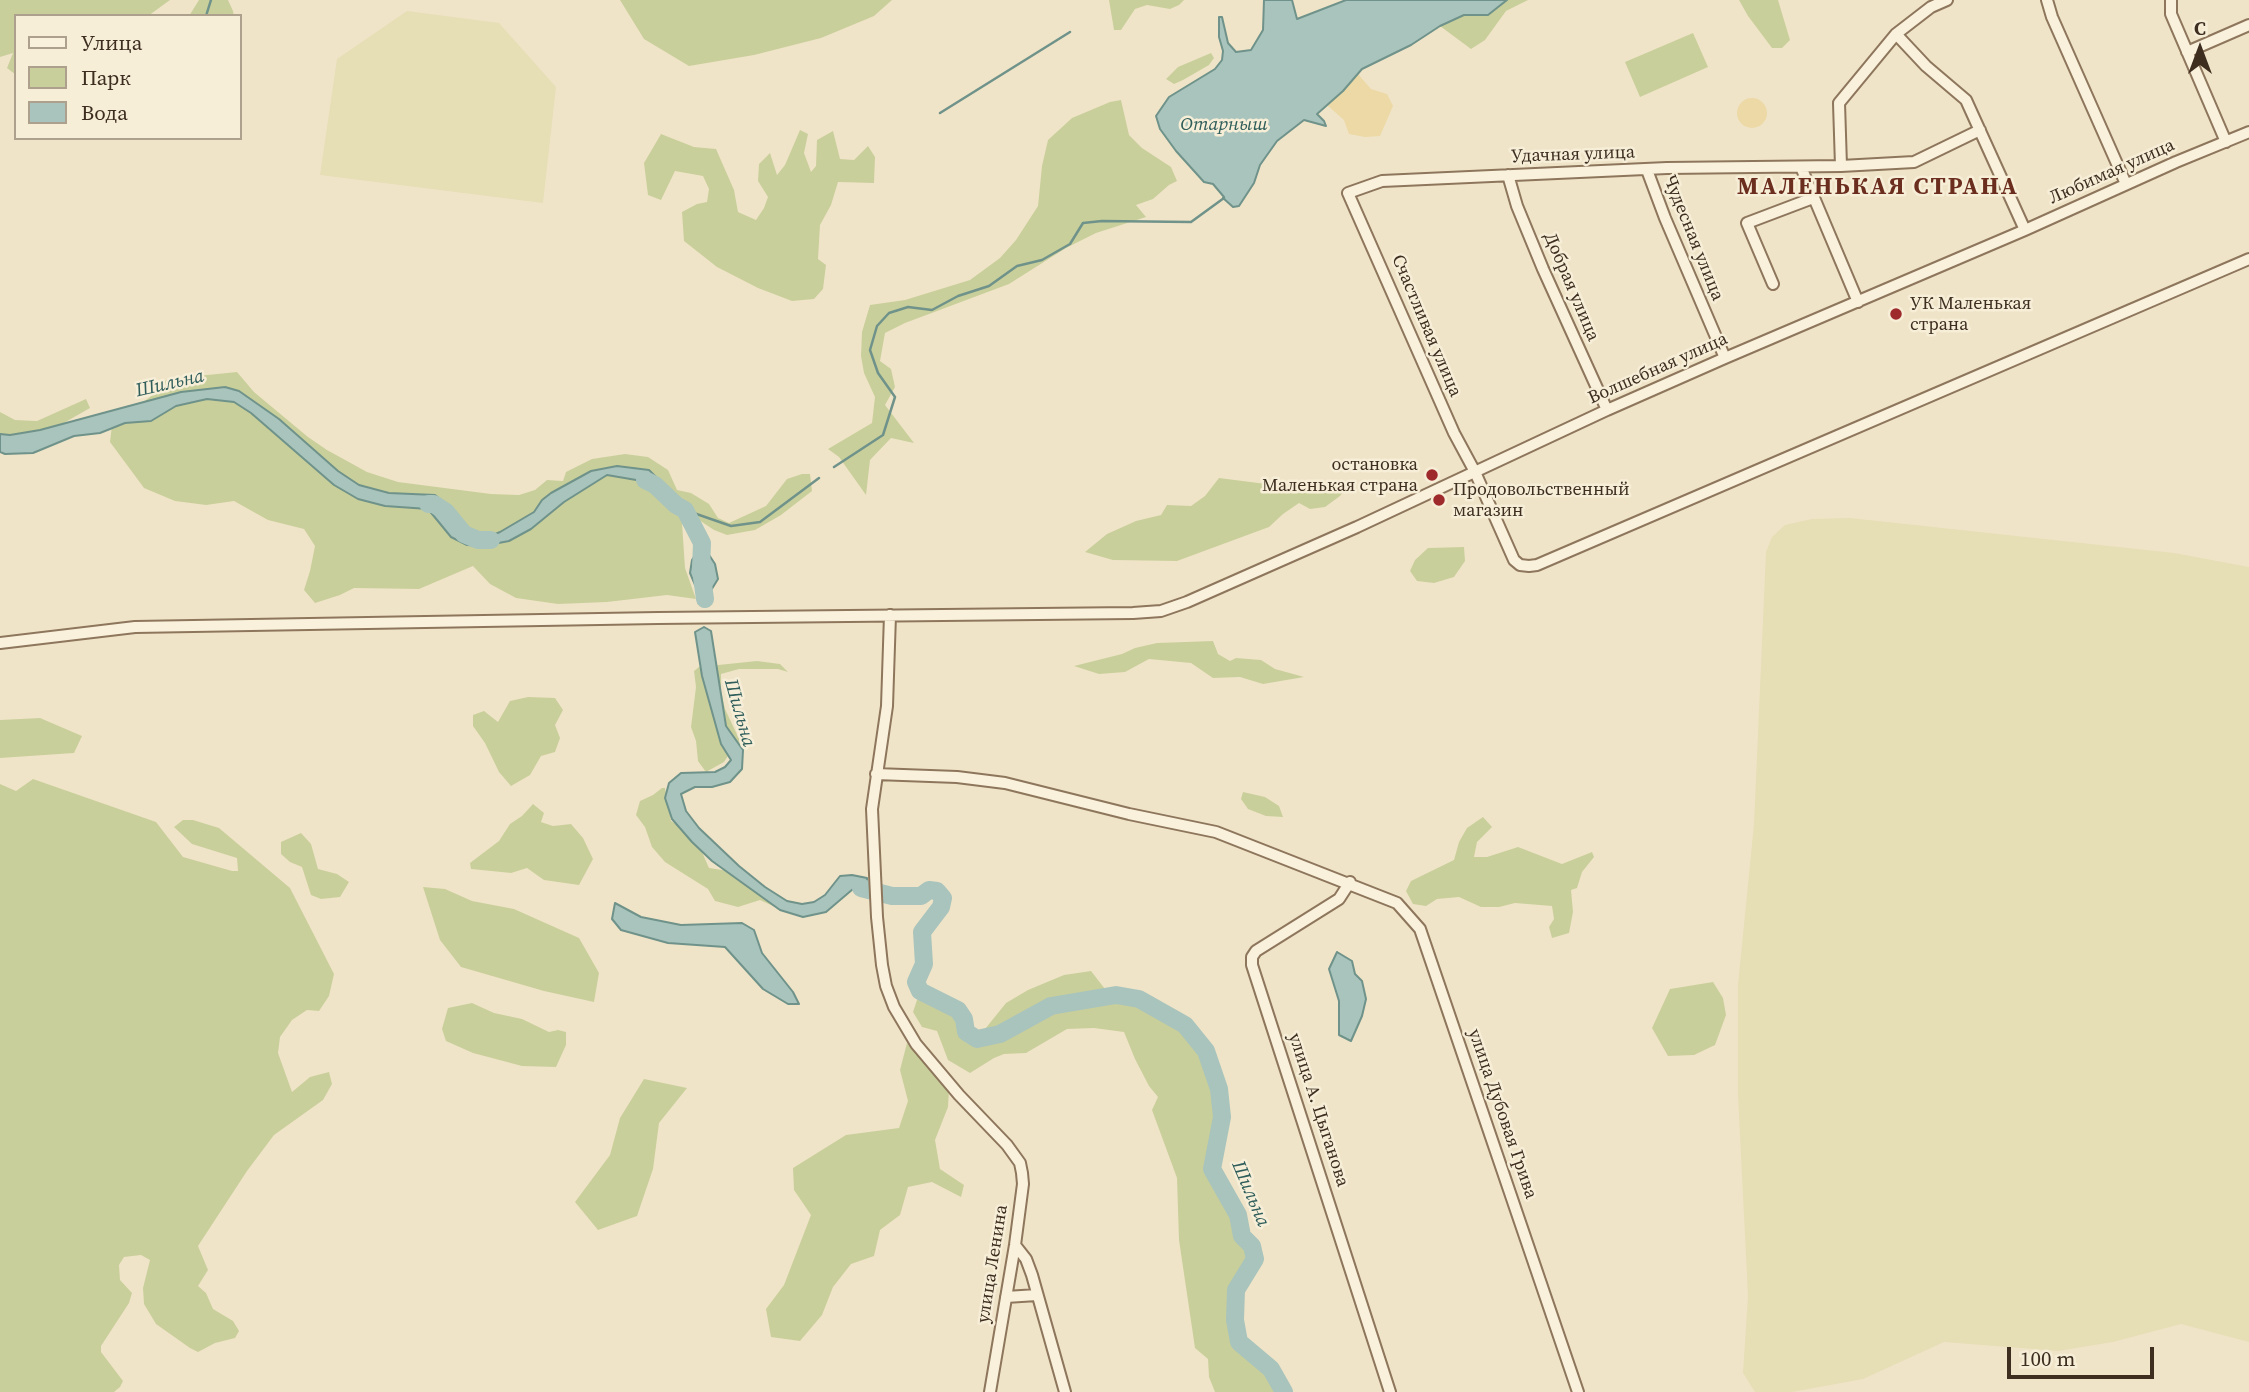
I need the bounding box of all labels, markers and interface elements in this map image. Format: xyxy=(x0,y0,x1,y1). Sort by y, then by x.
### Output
legend xyxy=(14,14,242,140)
north arrow xyxy=(2165,14,2235,84)
text: С xyxy=(2194,15,2206,41)
text: Улица xyxy=(81,28,142,57)
text: Парк xyxy=(81,63,131,92)
text: Вода xyxy=(81,98,128,127)
water label: Отарныш xyxy=(1180,114,1268,136)
street label: Любимая улица xyxy=(2046,135,2178,209)
street label: Удачная улица xyxy=(1511,142,1635,168)
street label: Чудесная улица xyxy=(1658,172,1728,304)
district label: МАЛЕНЬКАЯ СТРАНА xyxy=(1739,174,2017,202)
street label: Добрая улица xyxy=(1538,229,1604,345)
street label: Счастливая улица xyxy=(1386,252,1466,400)
place label: УК Маленькая страна xyxy=(1910,293,2031,336)
marker: УК Маленькая страна xyxy=(1888,306,1904,322)
street label: Волшебная улица xyxy=(1585,329,1731,409)
water label: Шильна xyxy=(134,365,206,403)
place label: остановка Маленькая страна xyxy=(1262,454,1418,496)
marker: остановка Маленькая страна xyxy=(1424,467,1440,483)
place label: Продовольственный магазин xyxy=(1453,479,1629,522)
marker: Продовольственный магазин xyxy=(1431,492,1447,508)
water label: Шильна xyxy=(718,676,760,750)
street label: улица Дубовая Грива xyxy=(1463,1026,1541,1202)
street label: улица А. Цыганова xyxy=(1283,1030,1353,1190)
water label: Шильна xyxy=(1226,1158,1274,1230)
street label: улица Ленина xyxy=(973,1203,1013,1325)
scale bar xyxy=(2011,1332,2158,1376)
text: 100 m xyxy=(2020,1344,2075,1373)

